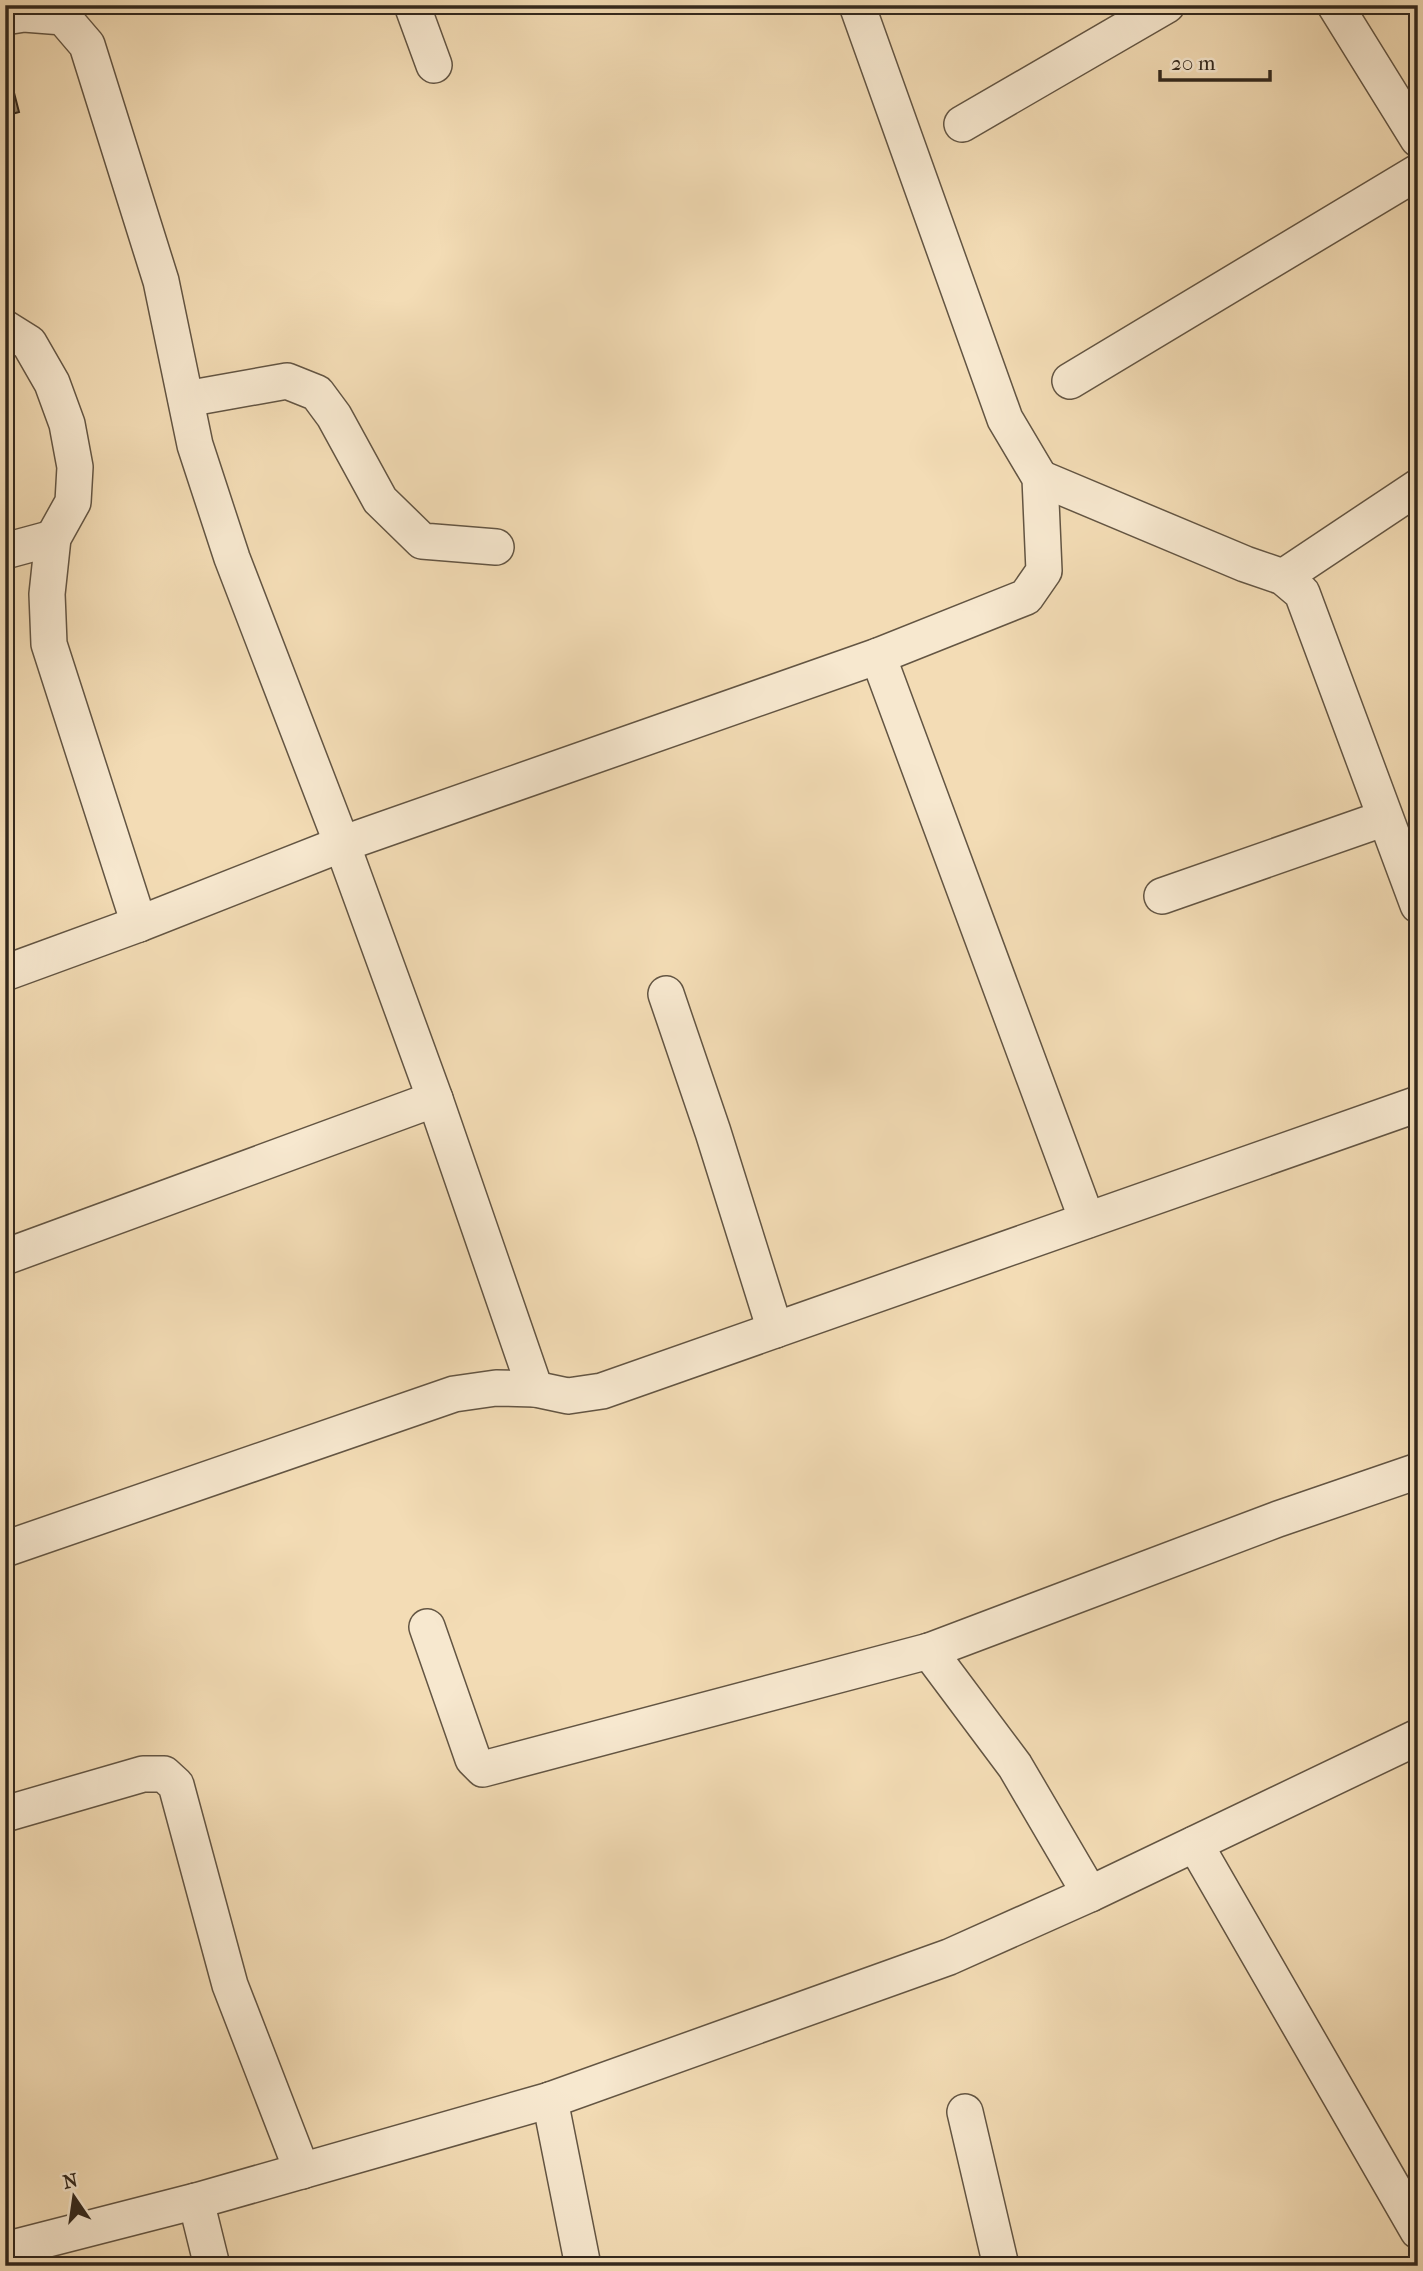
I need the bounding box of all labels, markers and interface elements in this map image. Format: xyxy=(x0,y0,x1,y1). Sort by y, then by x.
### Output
scale bar xyxy=(1160,38,1271,82)
text: 20 m xyxy=(1171,51,1216,75)
north arrow xyxy=(38,2162,108,2232)
text: N xyxy=(61,2169,80,2194)

